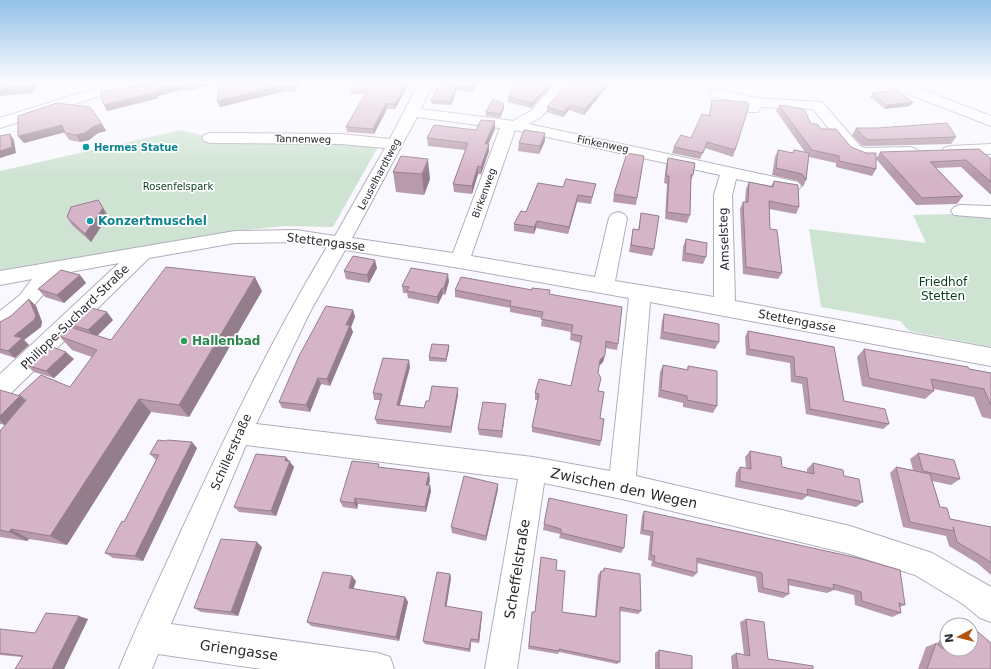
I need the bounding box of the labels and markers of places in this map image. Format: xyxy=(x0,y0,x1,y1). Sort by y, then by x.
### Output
marker: Hermes Statue xyxy=(81,142,91,152)
place label: Hermes Statue xyxy=(94,142,178,153)
place label: Konzertmuschel xyxy=(98,214,207,228)
marker: Konzertmuschel xyxy=(85,216,95,226)
place label: Hallenbad xyxy=(192,334,260,348)
marker: Hallenbad xyxy=(179,336,189,346)

